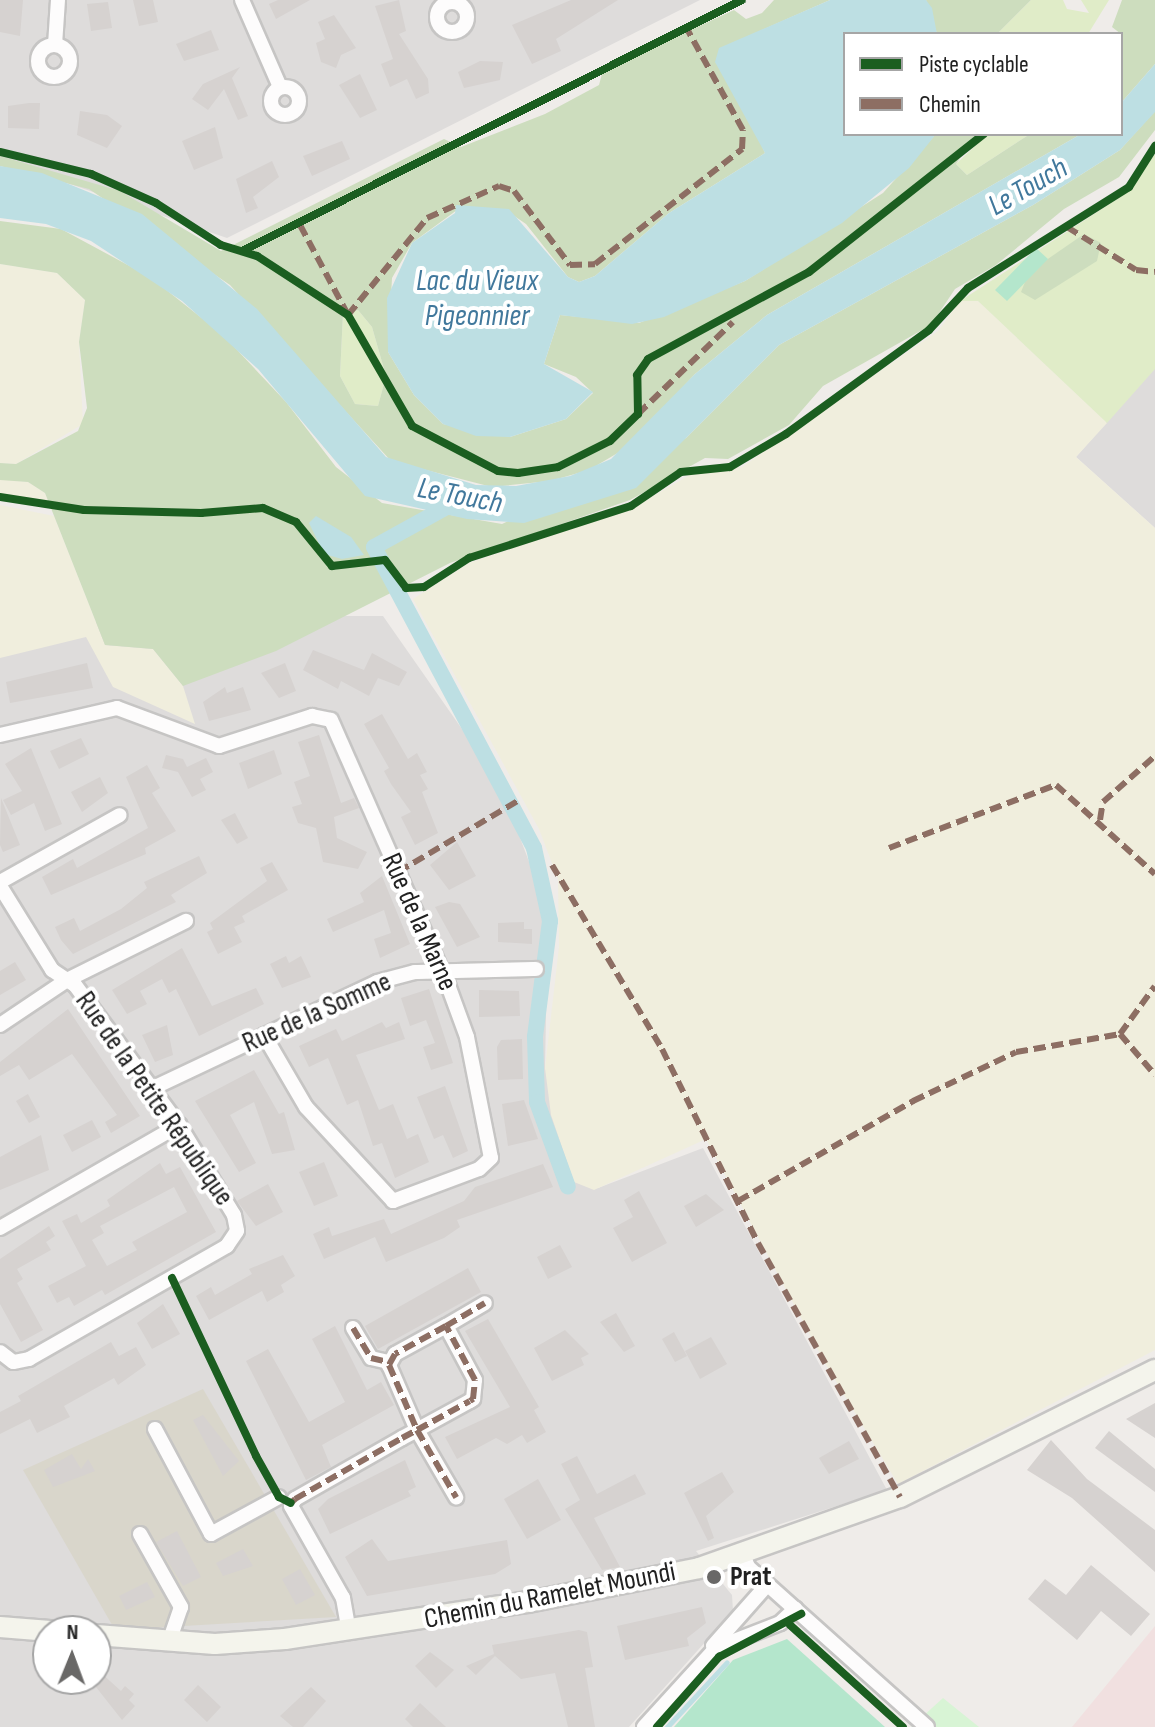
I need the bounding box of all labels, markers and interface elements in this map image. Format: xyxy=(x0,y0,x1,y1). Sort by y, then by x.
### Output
legend xyxy=(843,32,1123,136)
text: Piste cyclable xyxy=(919,50,1029,79)
text: Chemin xyxy=(919,90,981,119)
water label: Le Touch xyxy=(982,150,1074,224)
water label: Lac du Vieux Pigeonnier xyxy=(416,263,538,334)
water label: Le Touch xyxy=(414,470,506,522)
street label: Rue de la Marne xyxy=(374,848,464,996)
street label: Rue de la Somme xyxy=(238,965,396,1061)
street label: Rue de la Petite République xyxy=(68,986,240,1212)
street label: Chemin du Ramelet Moundi xyxy=(422,1555,678,1637)
place label: Prat xyxy=(730,1560,772,1594)
marker: Prat xyxy=(705,1568,723,1586)
north arrow xyxy=(32,1615,112,1695)
text: N xyxy=(66,1619,79,1646)

